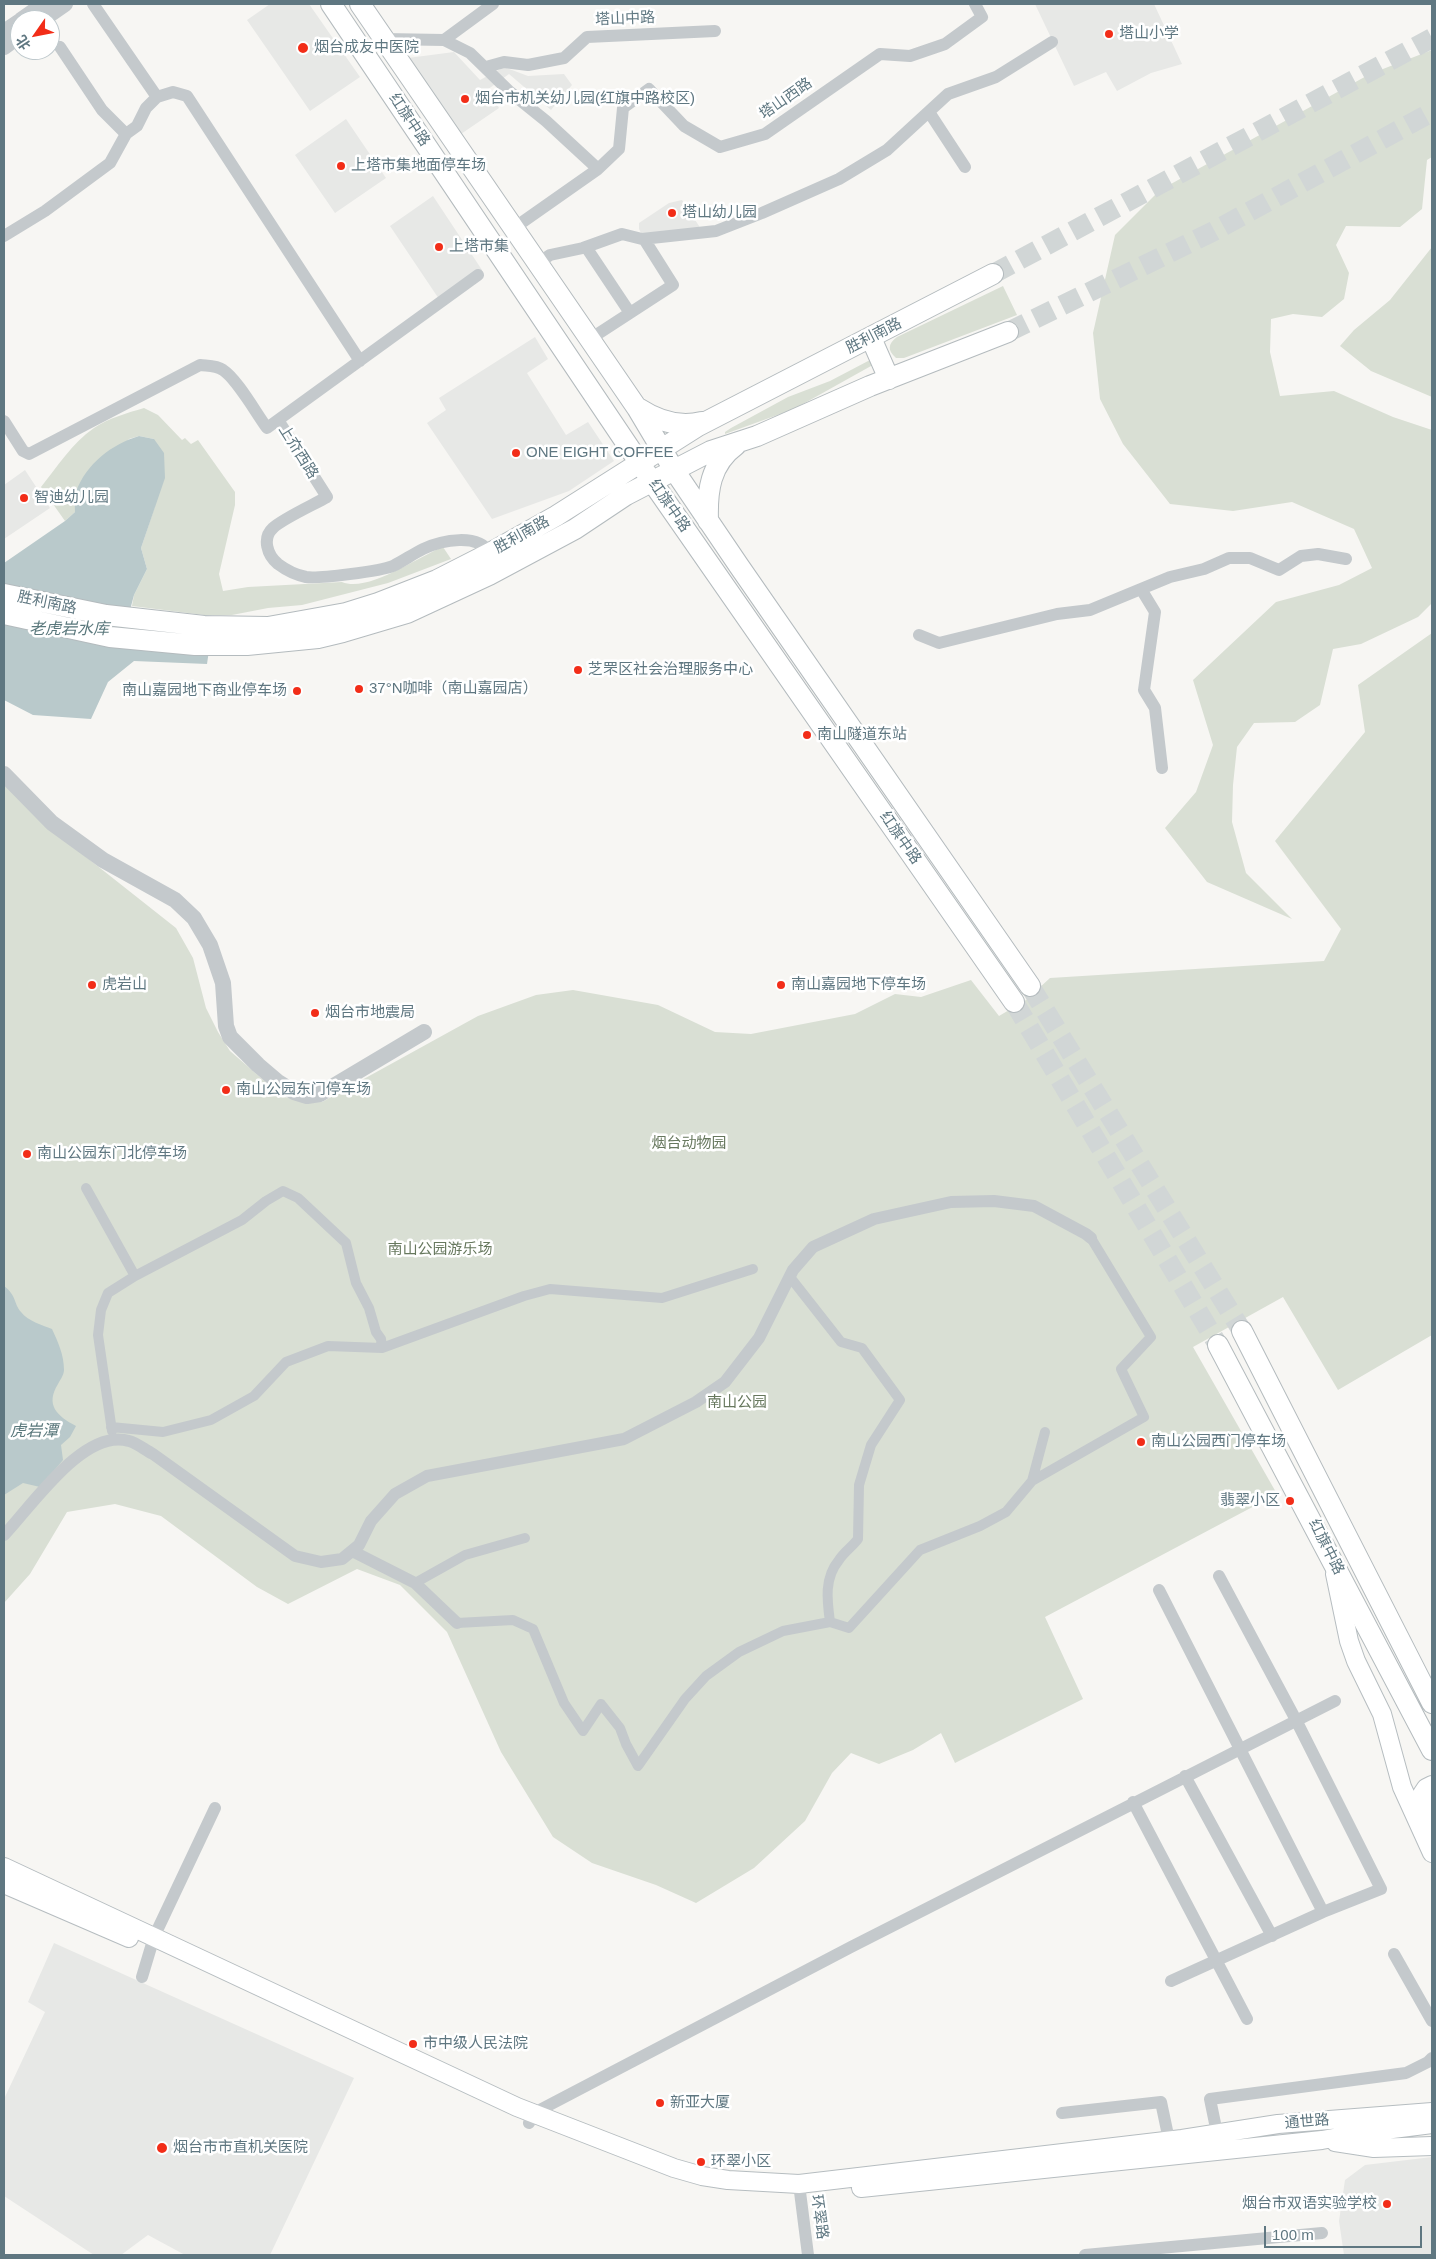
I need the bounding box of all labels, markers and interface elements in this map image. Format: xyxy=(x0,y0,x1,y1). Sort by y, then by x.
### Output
street label: 塔山中路 xyxy=(595,9,655,29)
north arrow xyxy=(10,10,60,60)
place label: 塔山小学 xyxy=(1119,25,1179,43)
marker: 塔山小学 xyxy=(1103,28,1115,40)
text: 北 xyxy=(13,32,34,53)
place label: 烟台成友中医院 xyxy=(314,39,419,57)
marker: 烟台成友中医院 xyxy=(296,41,310,55)
street label: 塔山西路 xyxy=(756,74,816,124)
street label: 红旗中路 xyxy=(385,90,433,150)
place label: 烟台市机关幼儿园(红旗中路校区) xyxy=(475,90,695,108)
marker: 烟台市机关幼儿园(红旗中路校区) xyxy=(459,93,471,105)
place label: 上塔市集地面停车场 xyxy=(351,157,486,175)
marker: 上塔市集地面停车场 xyxy=(335,160,347,172)
place label: 塔山幼儿园 xyxy=(682,204,757,222)
marker: 塔山幼儿园 xyxy=(666,207,678,219)
place label: 上塔市集 xyxy=(449,238,509,256)
marker: 上塔市集 xyxy=(433,241,445,253)
street label: 胜利南路 xyxy=(843,314,905,358)
street label: 上夼西路 xyxy=(274,422,322,482)
place label: ONE EIGHT COFFEE xyxy=(526,444,674,462)
marker: ONE EIGHT COFFEE xyxy=(510,447,522,459)
street label: 红旗中路 xyxy=(644,476,694,536)
place label: 智迪幼儿园 xyxy=(34,489,109,507)
marker: 智迪幼儿园 xyxy=(18,492,30,504)
street label: 胜利南路 xyxy=(491,513,553,557)
street label: 胜利南路 xyxy=(16,588,78,618)
water label: 老虎岩水库 xyxy=(29,620,109,640)
place label: 芝罘区社会治理服务中心 xyxy=(588,661,753,679)
marker: 芝罘区社会治理服务中心 xyxy=(572,664,584,676)
place label: 37°N咖啡（南山嘉园店） xyxy=(369,680,538,698)
place label: 南山嘉园地下商业停车场 xyxy=(122,682,287,700)
marker: 37°N咖啡（南山嘉园店） xyxy=(353,683,365,695)
marker: 南山嘉园地下商业停车场 xyxy=(291,685,303,697)
place label: 南山隧道东站 xyxy=(817,726,907,744)
marker: 南山隧道东站 xyxy=(801,729,813,741)
street label: 红旗中路 xyxy=(875,808,925,868)
place label: 虎岩山 xyxy=(102,976,147,994)
place label: 南山嘉园地下停车场 xyxy=(791,976,926,994)
marker: 虎岩山 xyxy=(86,979,98,991)
marker: 南山嘉园地下停车场 xyxy=(775,979,787,991)
place label: 烟台市地震局 xyxy=(325,1004,415,1022)
marker: 烟台市地震局 xyxy=(309,1007,321,1019)
place label: 南山公园东门停车场 xyxy=(236,1081,371,1099)
marker: 南山公园东门停车场 xyxy=(220,1084,232,1096)
park label: 烟台动物园 xyxy=(652,1135,726,1153)
place label: 南山公园东门北停车场 xyxy=(37,1145,187,1163)
marker: 南山公园东门北停车场 xyxy=(21,1148,33,1160)
park label: 南山公园游乐场 xyxy=(388,1241,492,1259)
park label: 南山公园 xyxy=(707,1394,767,1412)
water label: 虎岩潭 xyxy=(10,1422,58,1442)
place label: 南山公园西门停车场 xyxy=(1151,1433,1286,1451)
marker: 南山公园西门停车场 xyxy=(1135,1436,1147,1448)
place label: 翡翠小区 xyxy=(1220,1492,1280,1510)
marker: 翡翠小区 xyxy=(1284,1495,1296,1507)
street label: 红旗中路 xyxy=(1304,1516,1348,1578)
place label: 市中级人民法院 xyxy=(423,2035,528,2053)
marker: 市中级人民法院 xyxy=(407,2038,419,2050)
place label: 新亚大厦 xyxy=(670,2094,730,2112)
marker: 新亚大厦 xyxy=(654,2097,666,2109)
street label: 通世路 xyxy=(1284,2111,1330,2133)
place label: 烟台市市直机关医院 xyxy=(173,2139,308,2157)
marker: 烟台市市直机关医院 xyxy=(155,2141,169,2155)
place label: 环翠小区 xyxy=(711,2153,771,2171)
marker: 环翠小区 xyxy=(695,2156,707,2168)
street label: 环翠路 xyxy=(807,2193,831,2241)
place label: 烟台市双语实验学校 xyxy=(1242,2195,1377,2213)
marker: 烟台市双语实验学校 xyxy=(1381,2198,1393,2210)
scale bar xyxy=(1266,2216,1424,2248)
text: 100 m xyxy=(1272,2226,1314,2243)

